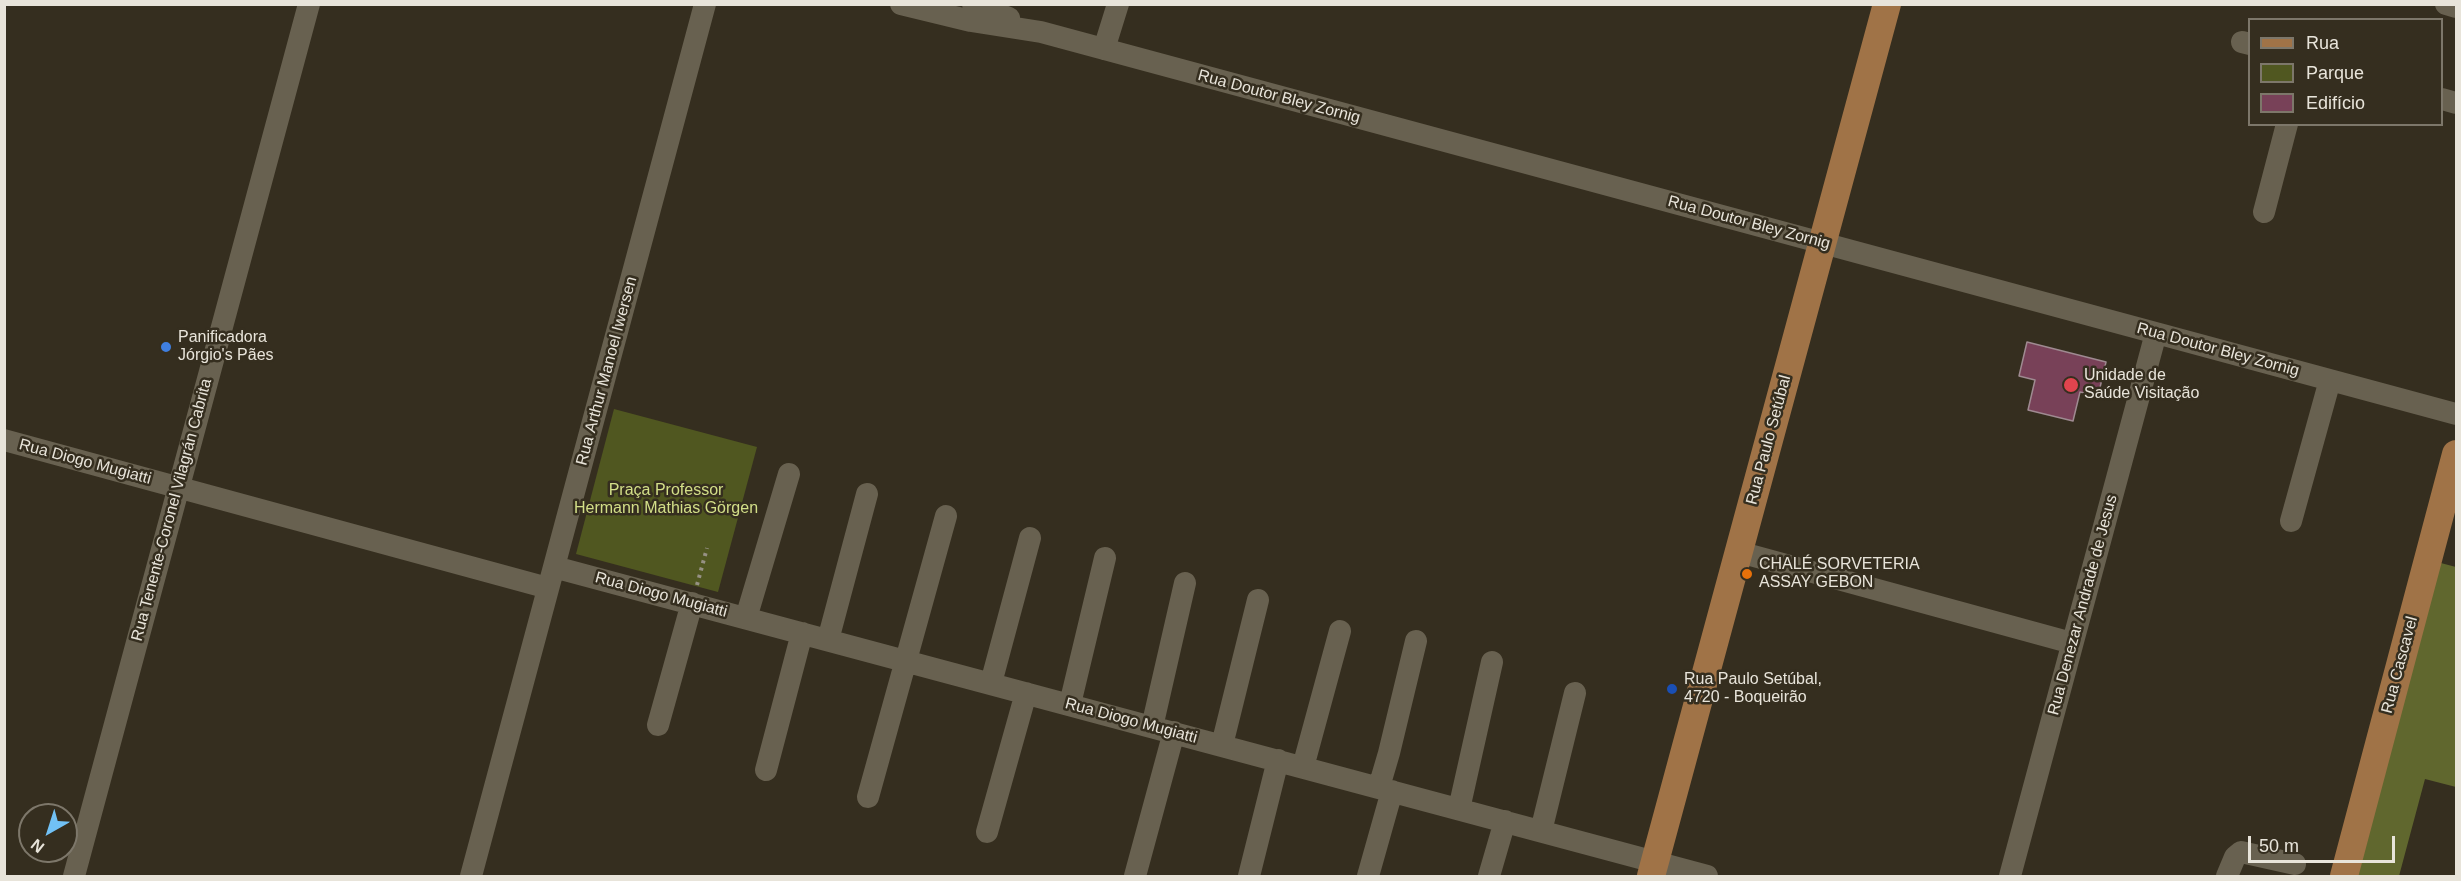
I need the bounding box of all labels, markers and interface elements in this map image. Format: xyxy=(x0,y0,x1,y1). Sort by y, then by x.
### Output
legend xyxy=(2248,18,2443,126)
text: Rua xyxy=(2306,33,2339,53)
text: Parque xyxy=(2306,63,2364,83)
street label: Rua Doutor Bley Zornig xyxy=(1196,66,1362,128)
text: Edifício xyxy=(2306,93,2365,113)
street label: Rua Doutor Bley Zornig xyxy=(1666,192,1832,254)
street label: Rua Arthur Manoel Iwersen xyxy=(573,274,641,468)
street label: Rua Doutor Bley Zornig xyxy=(2135,319,2301,381)
place label: Panificadora Jórgio's Pães xyxy=(178,328,274,366)
marker: Panificadora Jórgio's Pães xyxy=(159,340,173,354)
place label: Unidade de Saúde Visitação xyxy=(2084,366,2199,404)
street label: Rua Paulo Setúbal xyxy=(1742,373,1796,507)
marker: Unidade de Saúde Visitação xyxy=(2062,376,2080,394)
street label: Rua Tenente-Coronel Vilagrán Cabrita xyxy=(128,377,216,643)
street label: Rua Diogo Mugiatti xyxy=(17,435,153,489)
park label: Praça Professor Hermann Mathias Görgen xyxy=(574,481,758,519)
street label: Rua Denezar Andrade de Jesus xyxy=(2044,493,2122,717)
place label: CHALÉ SORVETERIA ASSAY GEBON xyxy=(1759,555,1920,593)
marker: CHALÉ SORVETERIA ASSAY GEBON xyxy=(1740,567,1754,581)
street label: Rua Diogo Mugiatti xyxy=(593,568,729,622)
street label: Rua Cascavel xyxy=(2378,614,2422,716)
place label: Rua Paulo Setúbal, 4720 - Boqueirão xyxy=(1684,670,1822,708)
marker: Rua Paulo Setúbal, 4720 - Boqueirão xyxy=(1665,682,1679,696)
street label: Rua Diogo Mugiatti xyxy=(1063,694,1199,748)
north arrow xyxy=(18,803,78,863)
scale bar xyxy=(2251,824,2398,862)
text: N xyxy=(28,836,47,856)
text: 50 m xyxy=(2259,836,2299,856)

